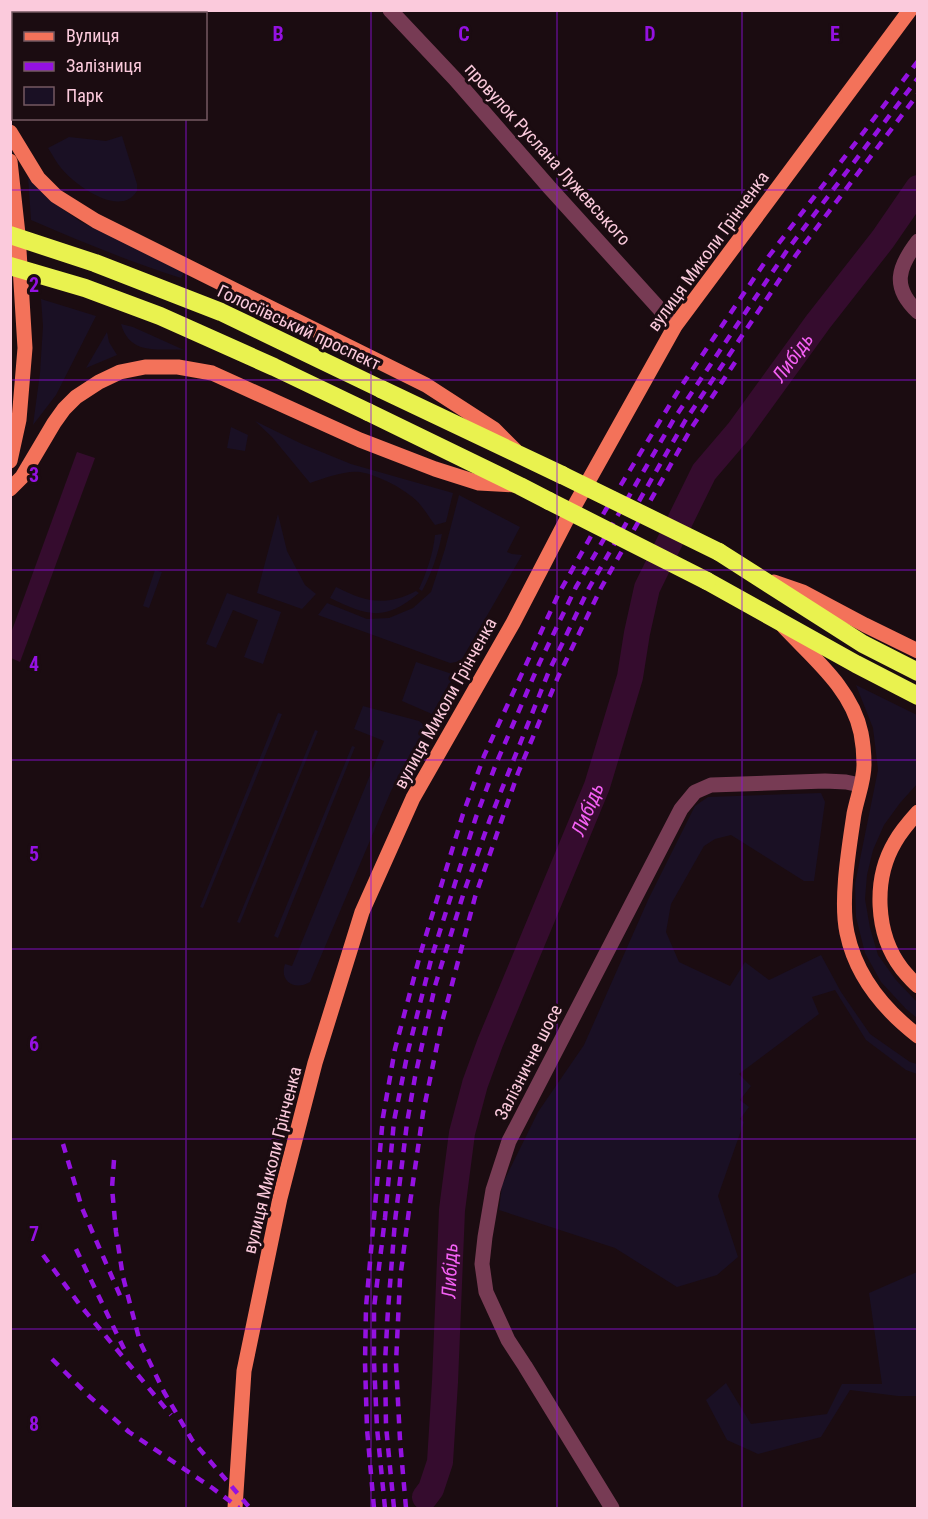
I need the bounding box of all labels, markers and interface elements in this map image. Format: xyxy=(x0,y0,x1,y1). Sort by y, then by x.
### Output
legend xyxy=(12,12,207,120)
text: B xyxy=(272,22,284,46)
text: C xyxy=(458,22,470,46)
text: D xyxy=(644,22,656,46)
text: E xyxy=(830,22,840,46)
text: Вулиця xyxy=(66,25,120,46)
text: Залізниця xyxy=(66,55,142,76)
street label: провулок Руслана Лужевського xyxy=(461,59,635,249)
text: Парк xyxy=(66,85,104,106)
street label: вулиця Миколи Грінченка xyxy=(643,167,773,335)
text: 2 xyxy=(29,273,39,297)
street label: Голосіївський проспект xyxy=(214,280,384,374)
water label: Либідь xyxy=(766,328,818,387)
text: 3 xyxy=(29,463,39,487)
street label: вулиця Миколи Грінченка xyxy=(389,614,501,792)
text: 4 xyxy=(29,652,39,676)
water label: Либідь xyxy=(565,779,609,840)
text: 5 xyxy=(29,842,39,866)
street label: Залізничне шосе xyxy=(490,1001,566,1123)
text: 6 xyxy=(29,1032,39,1056)
street label: вулиця Миколи Грінченка xyxy=(239,1064,305,1256)
text: 7 xyxy=(29,1222,39,1246)
water label: Либідь xyxy=(436,1243,463,1300)
text: 8 xyxy=(29,1412,39,1436)

